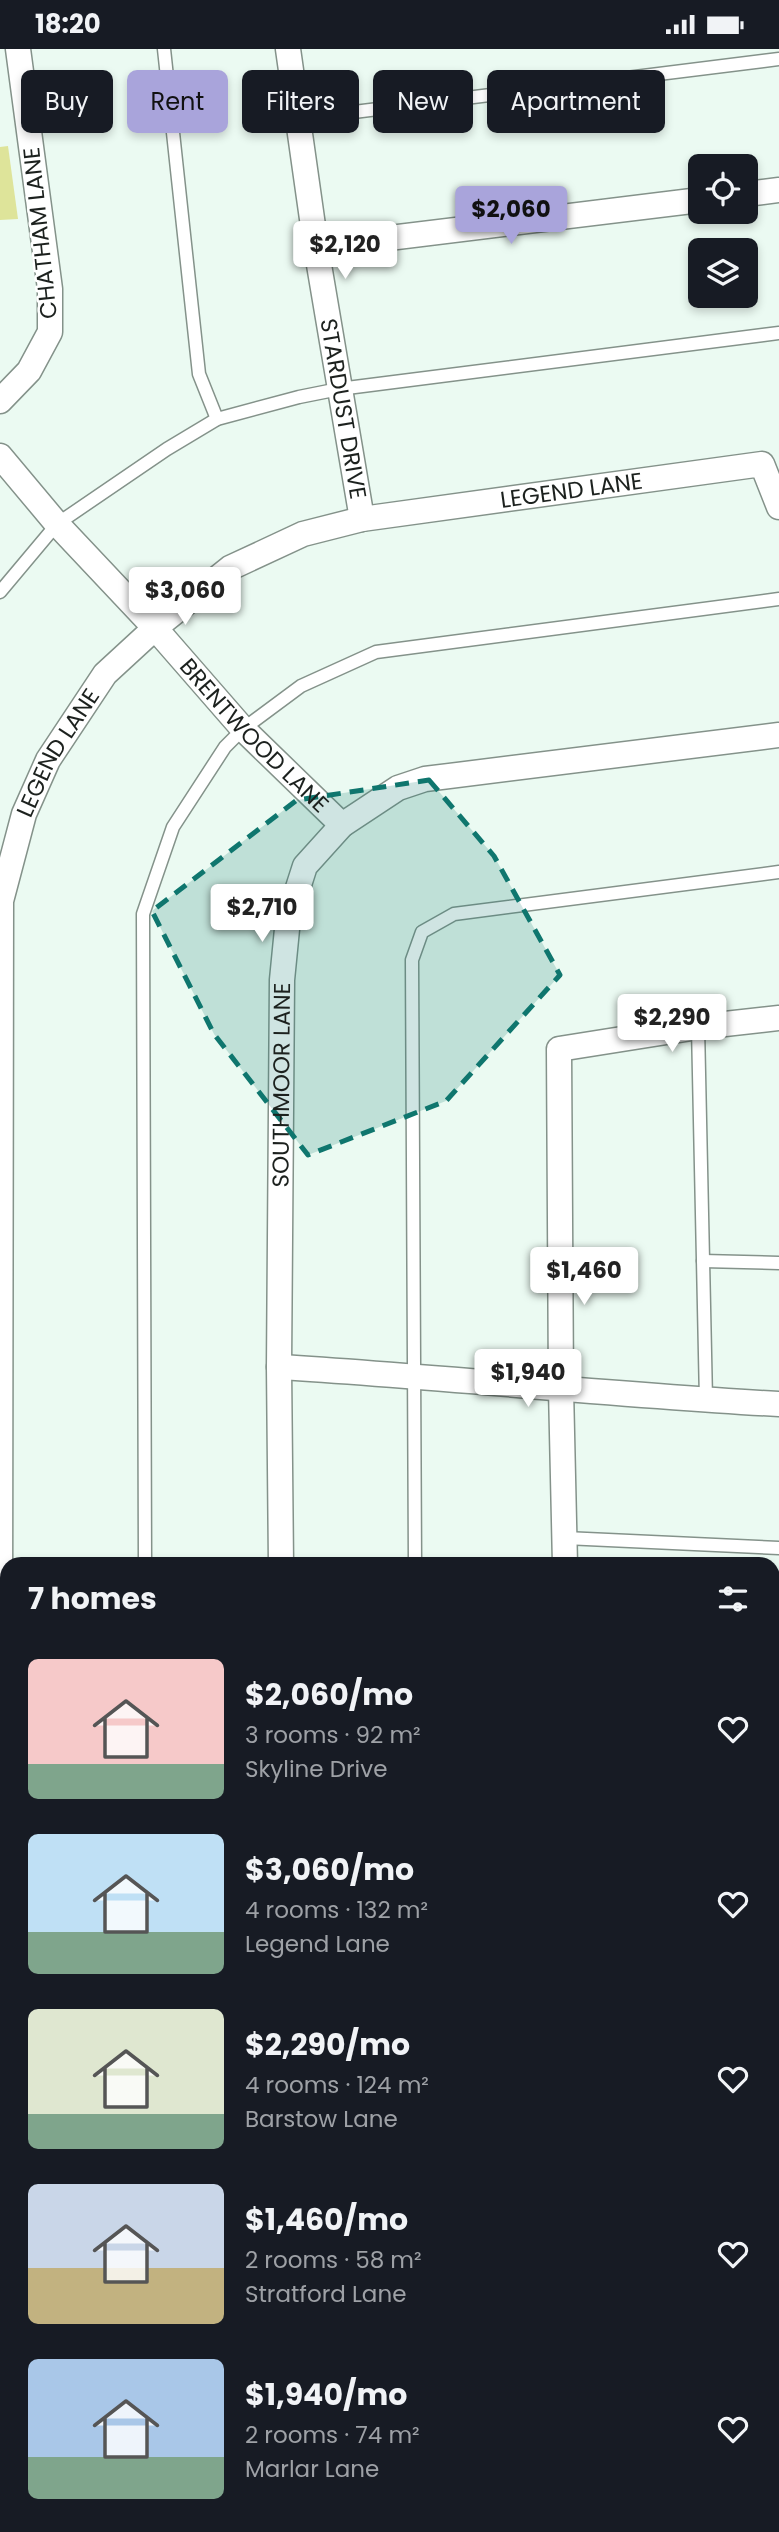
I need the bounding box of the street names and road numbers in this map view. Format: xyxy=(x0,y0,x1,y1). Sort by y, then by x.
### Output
street label: CHATHAM LANE xyxy=(15,146,65,320)
street label: STARDUST DRIVE xyxy=(312,316,374,501)
street label: LEGEND LANE xyxy=(498,465,645,516)
street label: BRENTWOOD LANE xyxy=(172,651,336,820)
street label: LEGEND LANE xyxy=(9,682,107,822)
street label: SOUTHMOOR LANE xyxy=(264,982,298,1188)

